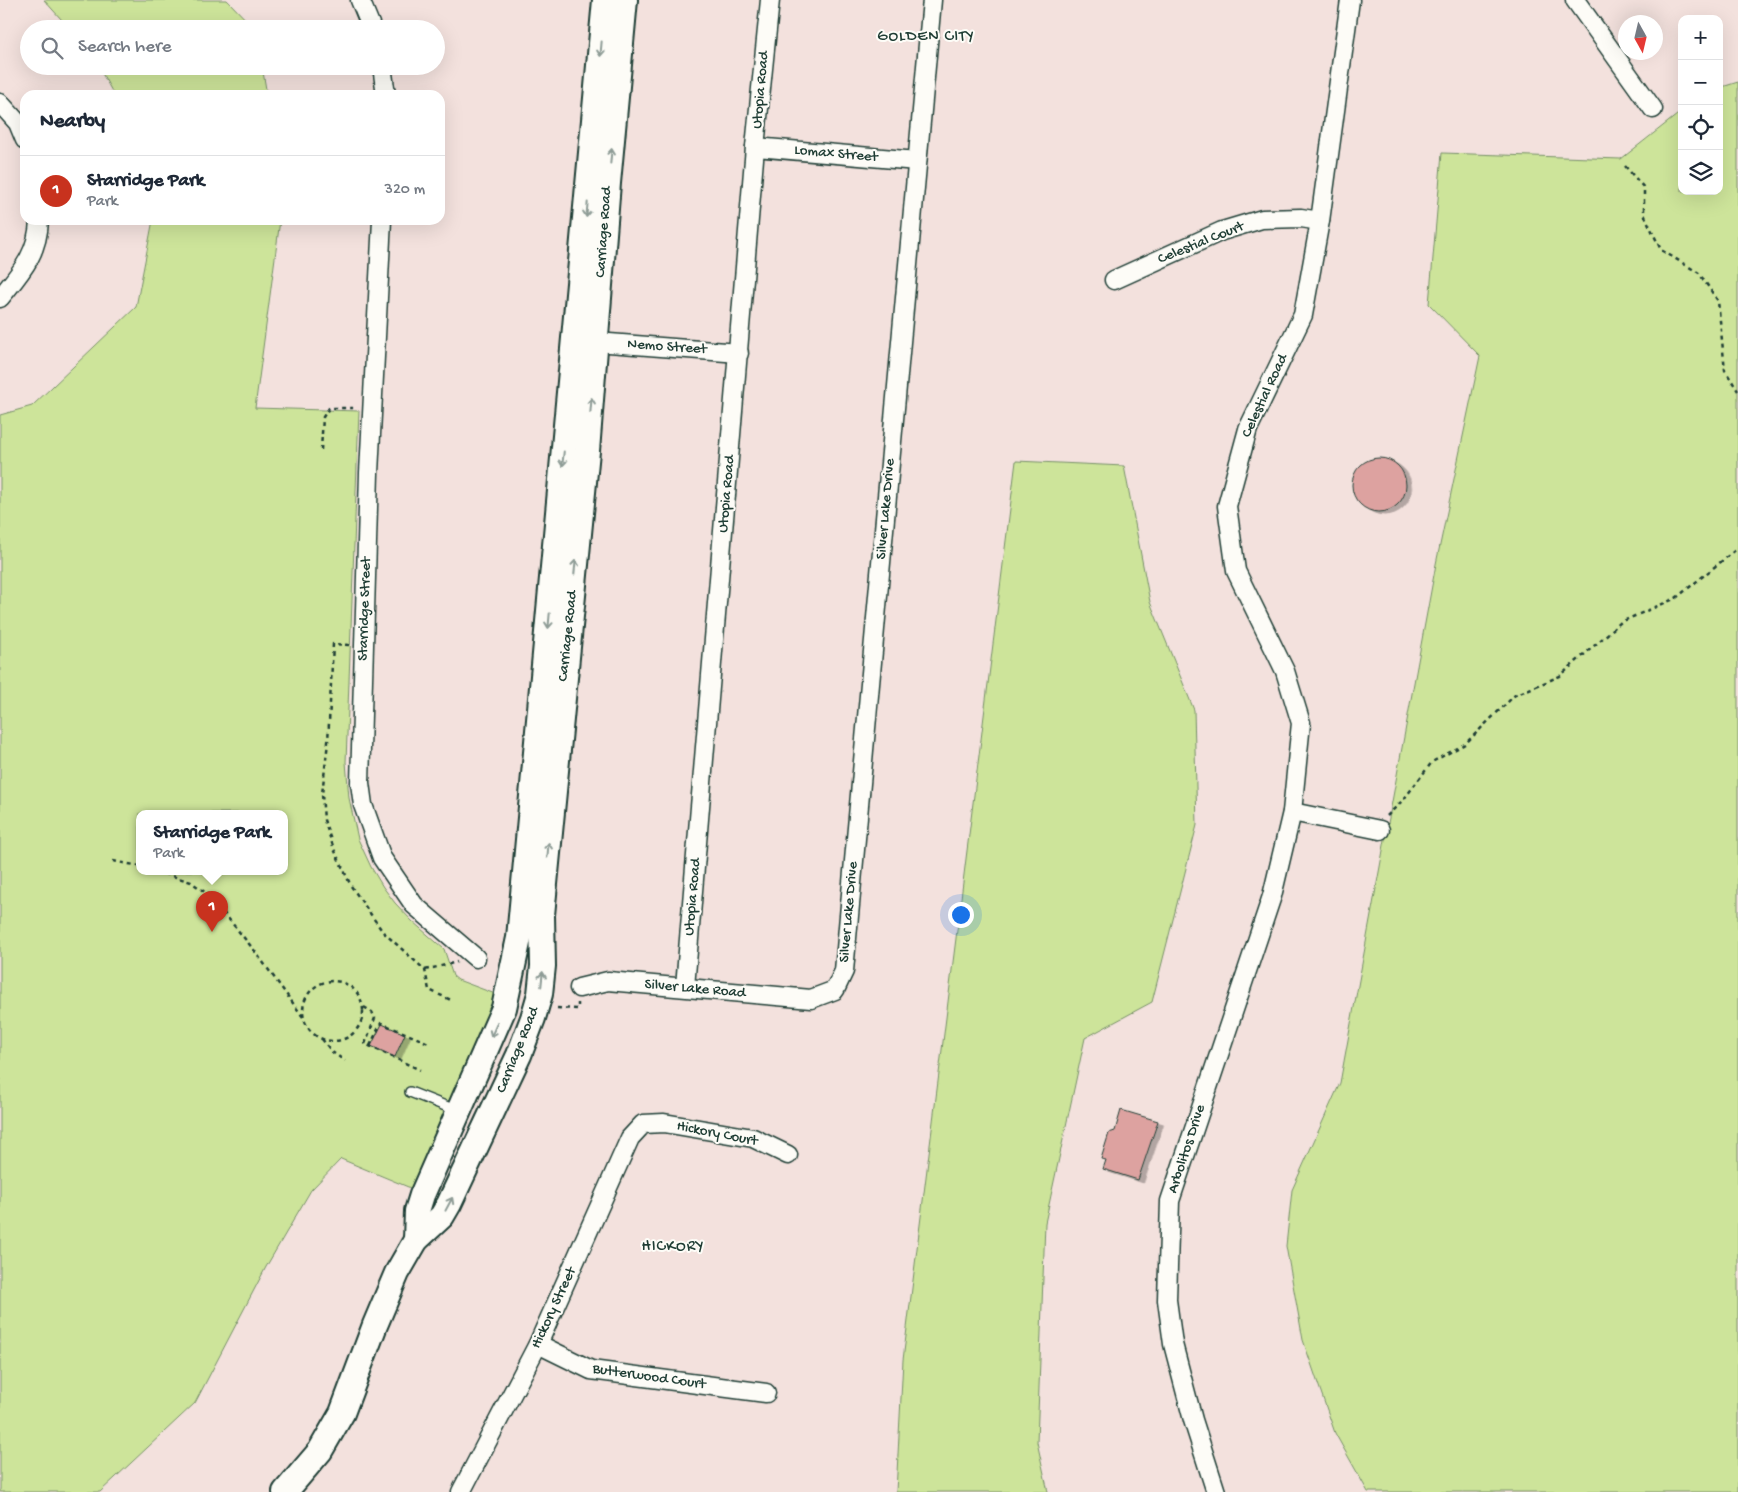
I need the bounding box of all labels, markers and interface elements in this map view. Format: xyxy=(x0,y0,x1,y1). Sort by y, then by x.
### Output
north arrow xyxy=(1618,15,1663,60)
map controls xyxy=(1678,15,1723,195)
button: + xyxy=(1678,15,1723,60)
search box xyxy=(20,20,445,75)
district label: GOLDEN CITY xyxy=(877,28,975,47)
icon: search xyxy=(38,34,66,62)
text: Search here xyxy=(78,36,172,59)
one-way arrow xyxy=(596,40,606,56)
street label: Utopia Road xyxy=(749,49,773,130)
button: − xyxy=(1678,60,1723,105)
button: locate xyxy=(1678,105,1723,150)
text: Nearby xyxy=(40,110,105,135)
street label: Lomax Street xyxy=(794,141,880,167)
one-way arrow xyxy=(606,148,615,164)
button: layers xyxy=(1678,150,1723,195)
text: Starridge Park xyxy=(87,170,204,193)
text: 1 xyxy=(53,181,59,200)
text: 320 m xyxy=(385,181,425,200)
street label: Carriage Road xyxy=(592,185,616,278)
text: Park xyxy=(87,193,118,212)
one-way arrow xyxy=(582,202,592,218)
street label: Celestial Court xyxy=(1155,217,1248,268)
street label: Nemo Street xyxy=(627,335,709,359)
street label: Celestial Road xyxy=(1238,350,1293,440)
one-way arrow xyxy=(586,397,595,413)
one-way arrow xyxy=(558,451,568,467)
street label: Utopia Road xyxy=(715,453,739,534)
street label: Silver Lake Drive xyxy=(873,458,899,560)
street label: Starridge Street xyxy=(354,555,376,661)
one-way arrow xyxy=(570,559,580,575)
street label: Carriage Road xyxy=(554,588,582,682)
one-way arrow xyxy=(544,613,554,629)
popup xyxy=(136,810,288,875)
text: Starridge Park xyxy=(153,822,271,845)
one-way arrow xyxy=(543,843,553,859)
text: Park xyxy=(153,845,184,864)
street label: Utopia Road xyxy=(681,856,705,937)
street label: Silver Lake Drive xyxy=(836,861,862,963)
pin: 1 xyxy=(196,891,228,932)
your location xyxy=(948,902,974,928)
one-way arrow xyxy=(537,972,546,988)
street label: Silver Lake Road xyxy=(644,976,747,1002)
street label: Carriage Road xyxy=(493,1003,544,1096)
one-way arrow xyxy=(489,1022,499,1037)
street label: Arbolitos Drive xyxy=(1164,1102,1210,1196)
street label: Hickory Court xyxy=(675,1117,761,1151)
one-way arrow xyxy=(444,1197,454,1212)
district label: HICKORY xyxy=(642,1238,704,1257)
street label: Hickory Street xyxy=(527,1263,581,1352)
street label: Butterwood Court xyxy=(590,1360,709,1394)

